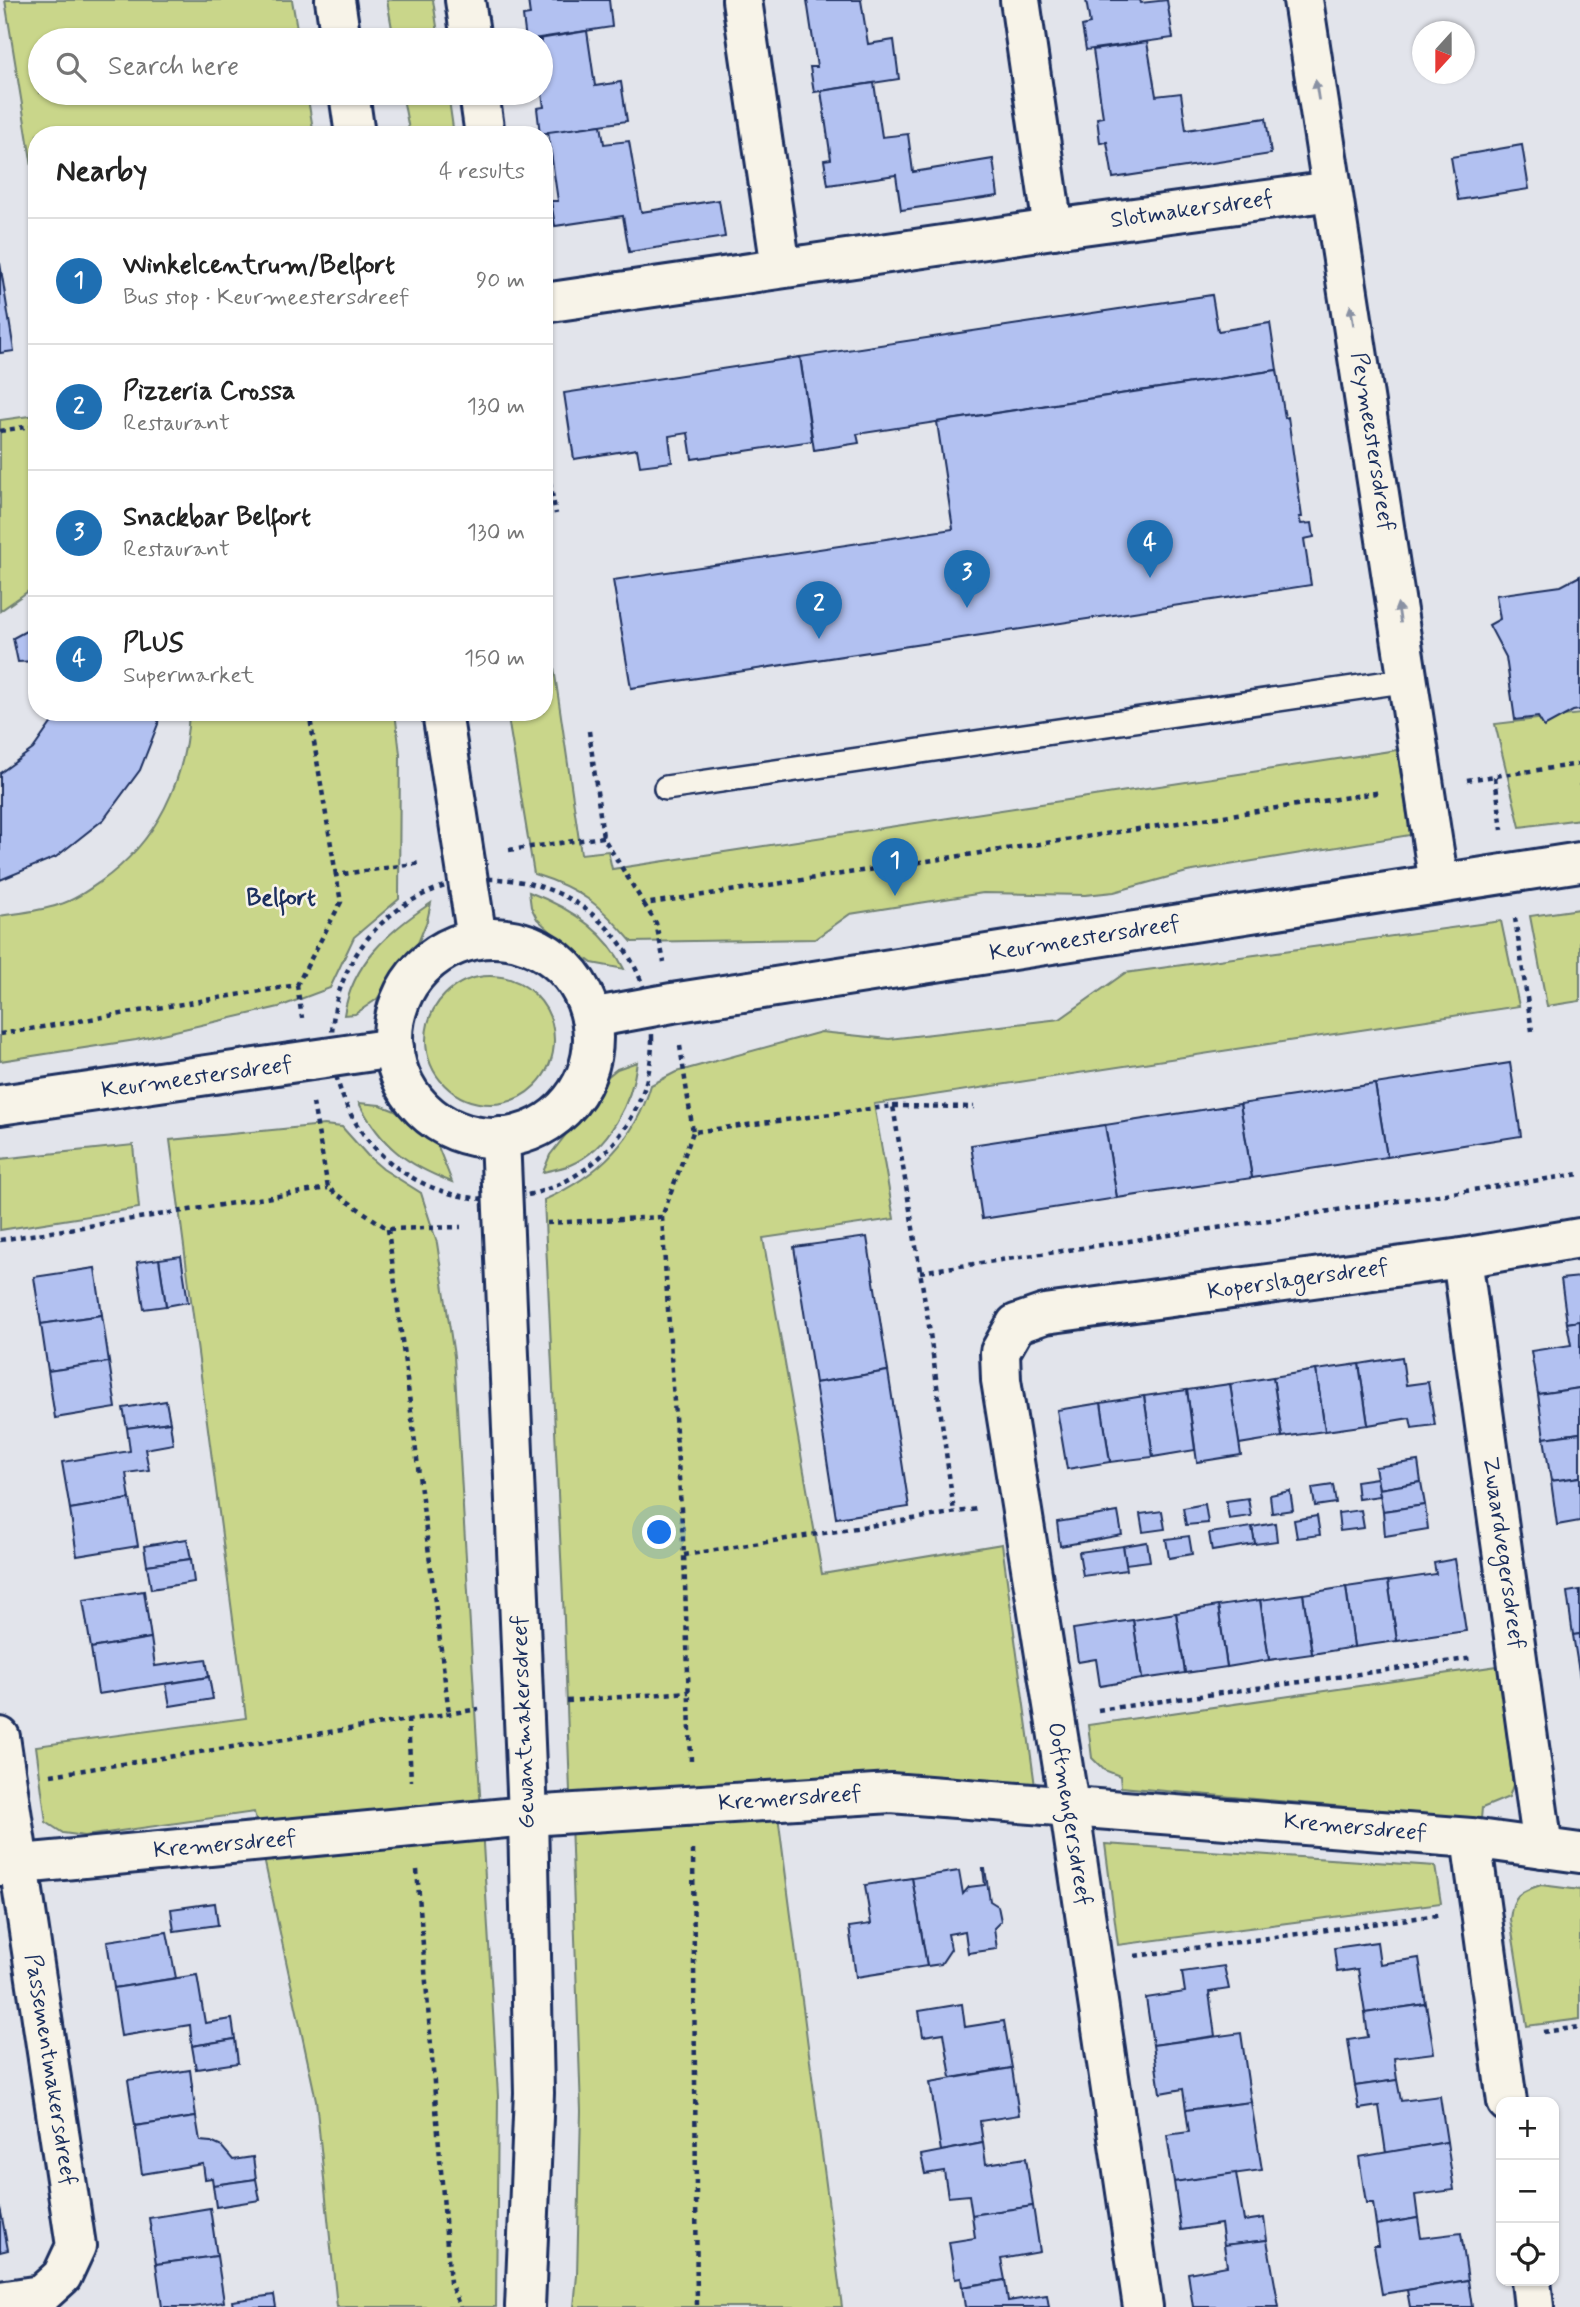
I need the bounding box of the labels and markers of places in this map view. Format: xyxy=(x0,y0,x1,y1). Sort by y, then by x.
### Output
pin: 4 xyxy=(1127,520,1173,578)
pin: 3 xyxy=(944,550,990,608)
pin: 2 xyxy=(796,581,842,639)
pin: 1 xyxy=(872,838,918,896)

